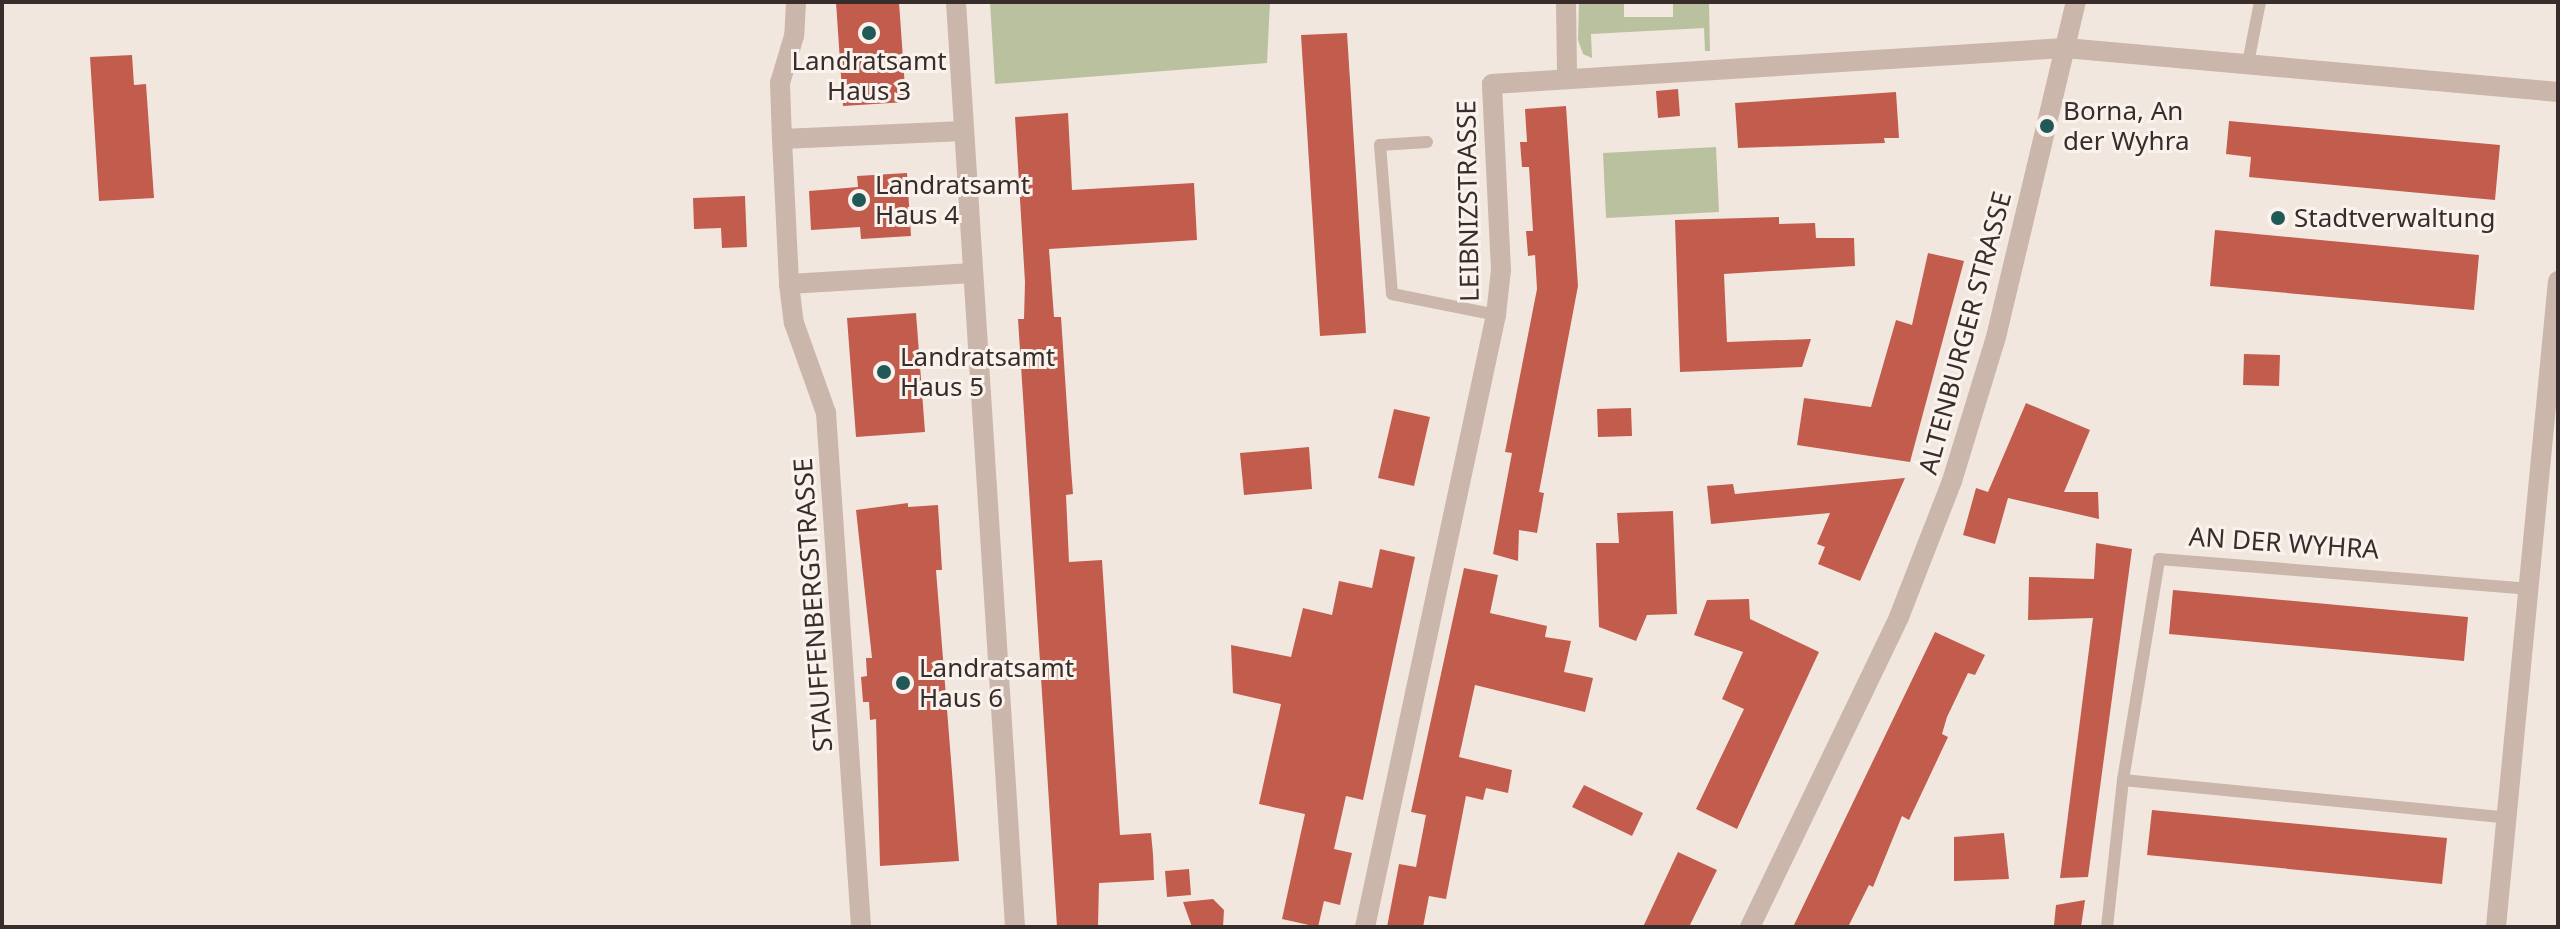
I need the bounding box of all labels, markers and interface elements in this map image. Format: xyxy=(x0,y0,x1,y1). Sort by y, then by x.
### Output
marker: Landratsamt Haus 3 xyxy=(860,24,878,42)
place label: Landratsamt Haus 3 xyxy=(791,45,947,106)
place label: Borna, An der Wyhra xyxy=(2063,95,2189,156)
street label: LEIBNIZSTRASSE xyxy=(1451,100,1485,302)
marker: Borna, An der Wyhra xyxy=(2038,117,2056,135)
place label: Landratsamt Haus 4 xyxy=(875,169,1030,230)
street label: ALTENBURGER STRASSE xyxy=(1912,188,2018,478)
marker: Landratsamt Haus 4 xyxy=(850,191,868,209)
place label: Stadtverwaltung xyxy=(2294,202,2495,234)
marker: Stadtverwaltung xyxy=(2269,209,2287,227)
place label: Landratsamt Haus 5 xyxy=(900,341,1055,402)
marker: Landratsamt Haus 5 xyxy=(875,363,893,381)
street label: STAUFFENBERGSTRASSE xyxy=(787,457,839,753)
street label: AN DER WYHRA xyxy=(2188,521,2380,565)
place label: Landratsamt Haus 6 xyxy=(919,652,1074,714)
marker: Landratsamt Haus 6 xyxy=(894,674,912,692)

